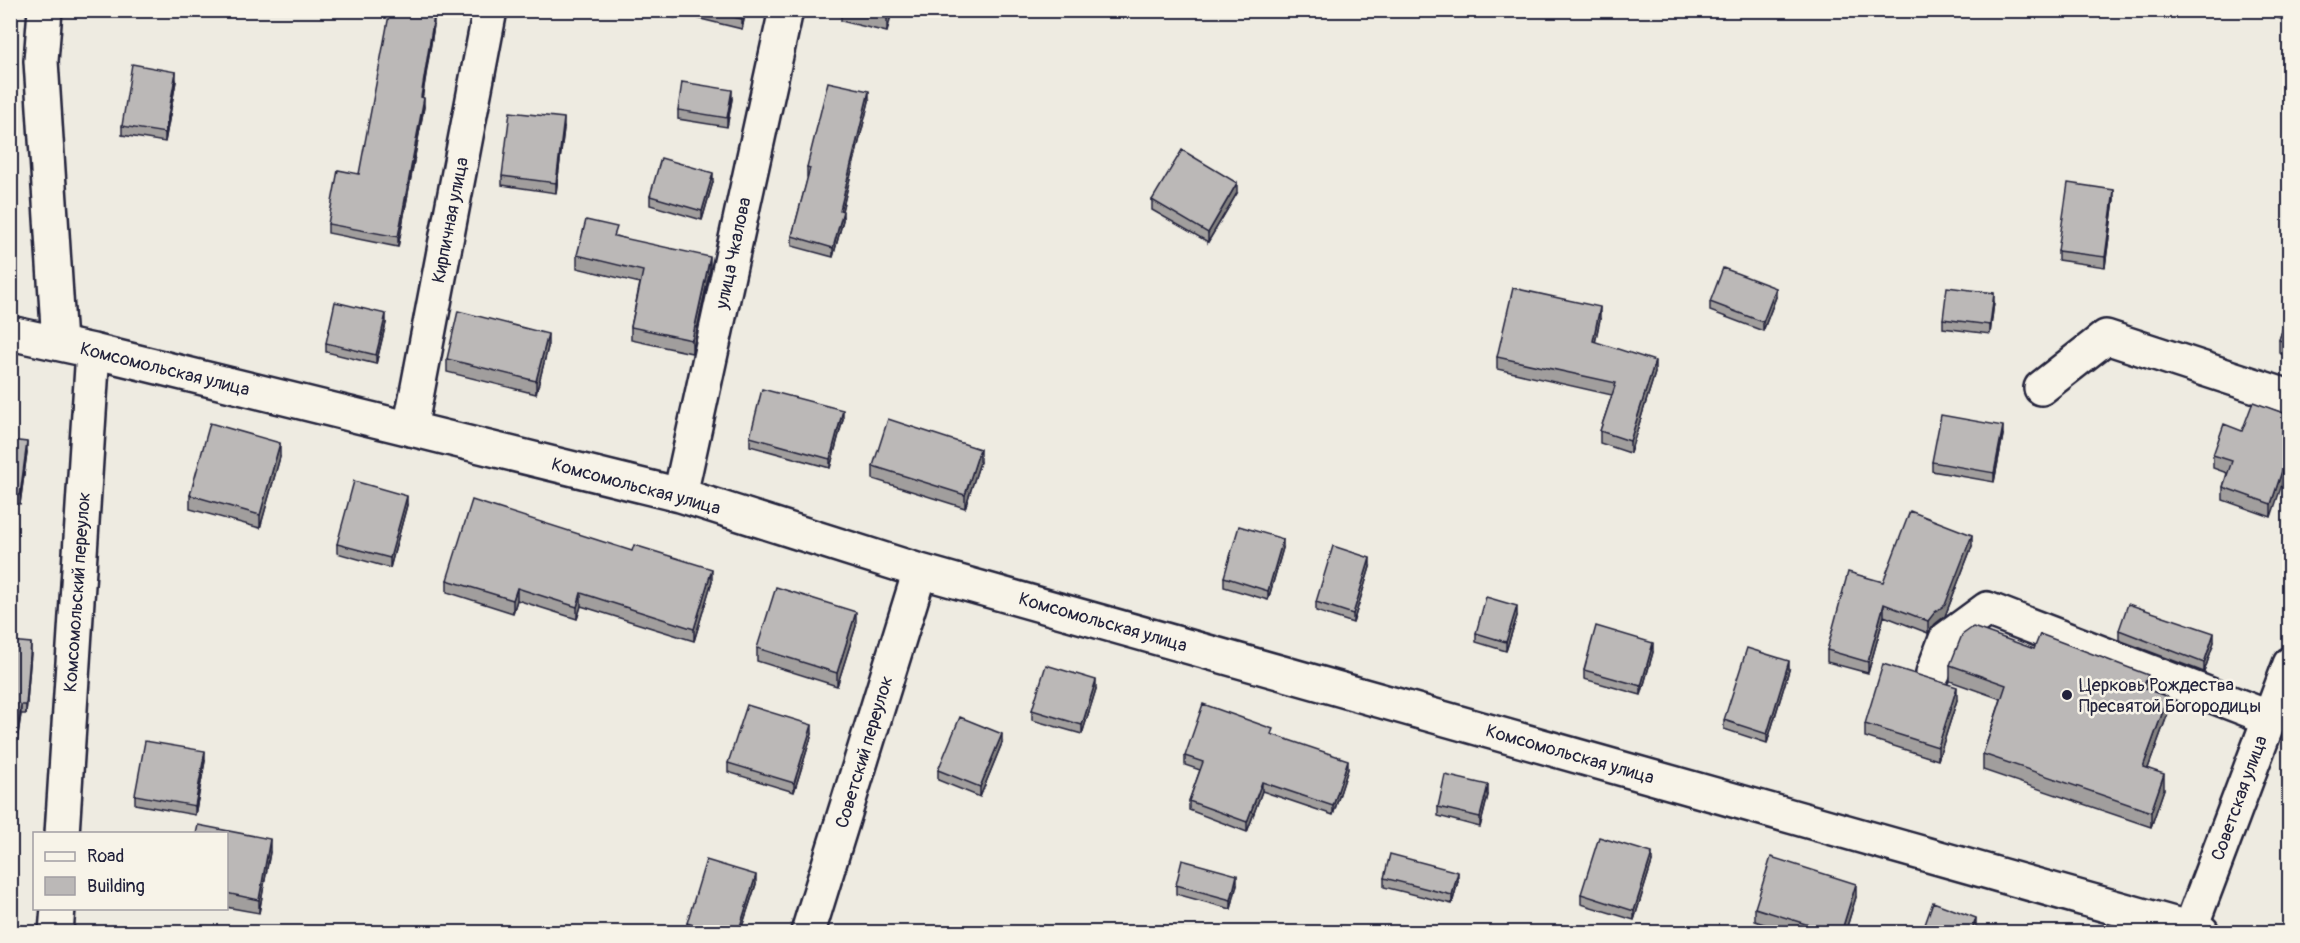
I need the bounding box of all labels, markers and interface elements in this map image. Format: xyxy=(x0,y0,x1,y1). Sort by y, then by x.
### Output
street label: Кирпичная улица xyxy=(427,155,474,285)
street label: улица Чкалова xyxy=(710,195,757,312)
street label: Комсомольская улица xyxy=(78,337,252,402)
street label: Комсомольская улица xyxy=(549,453,723,520)
street label: Комсомольский переулок xyxy=(59,491,96,693)
street label: Комсомольская улица xyxy=(1016,587,1190,658)
street label: Советский переулок xyxy=(830,673,899,831)
place label: Церковь Рождества Пресвятой Богородицы xyxy=(2079,674,2261,718)
marker: Церковь Рождества Пресвятой Богородицы xyxy=(2060,688,2074,702)
street label: Комсомольская улица xyxy=(1483,719,1657,790)
street label: Советская улица xyxy=(2206,732,2273,864)
legend xyxy=(33,832,228,910)
text: Road xyxy=(87,845,124,868)
text: Building xyxy=(87,875,145,898)

